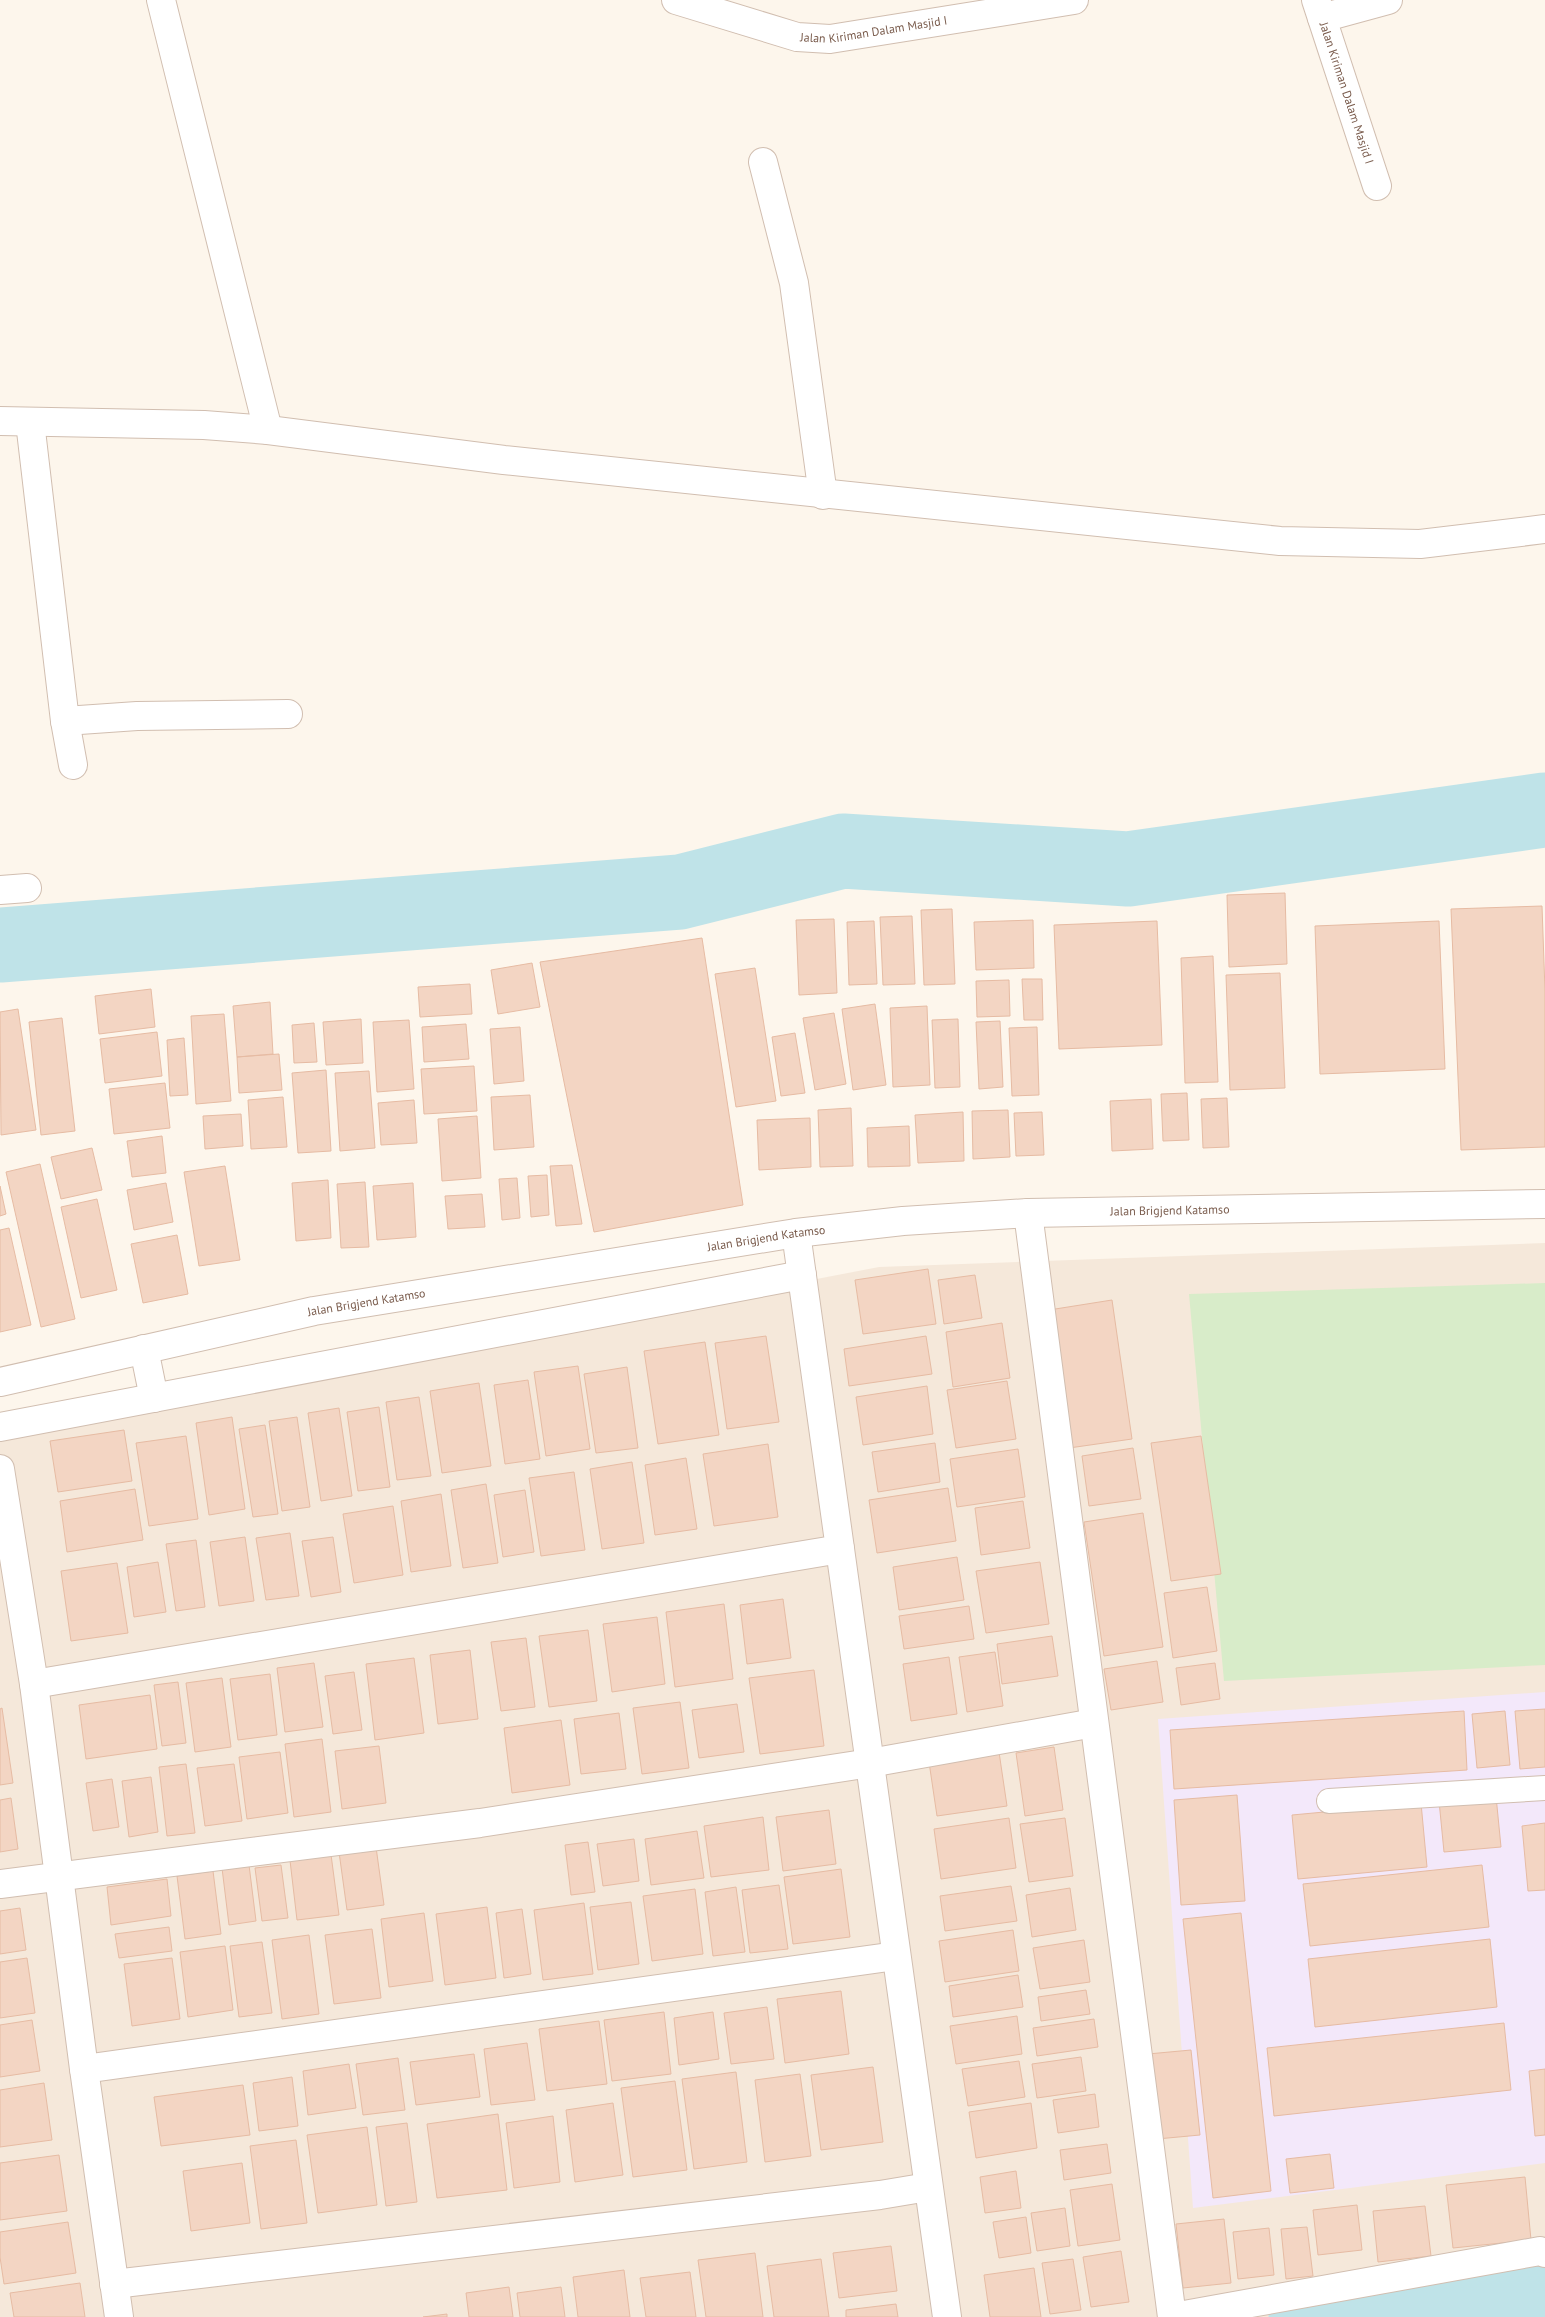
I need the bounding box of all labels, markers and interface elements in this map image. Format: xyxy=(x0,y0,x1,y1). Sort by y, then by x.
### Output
street label: Jalan Kiriman Dalam Masjid I xyxy=(799,12,948,46)
street label: Jalan Kiriman Dalam Masjid I xyxy=(1316,19,1377,166)
street label: Jalan Brigjend Katamso xyxy=(1109,1201,1230,1219)
street label: Jalan Brigjend Katamso xyxy=(705,1222,826,1254)
street label: Jalan Brigjend Katamso xyxy=(305,1285,426,1320)

